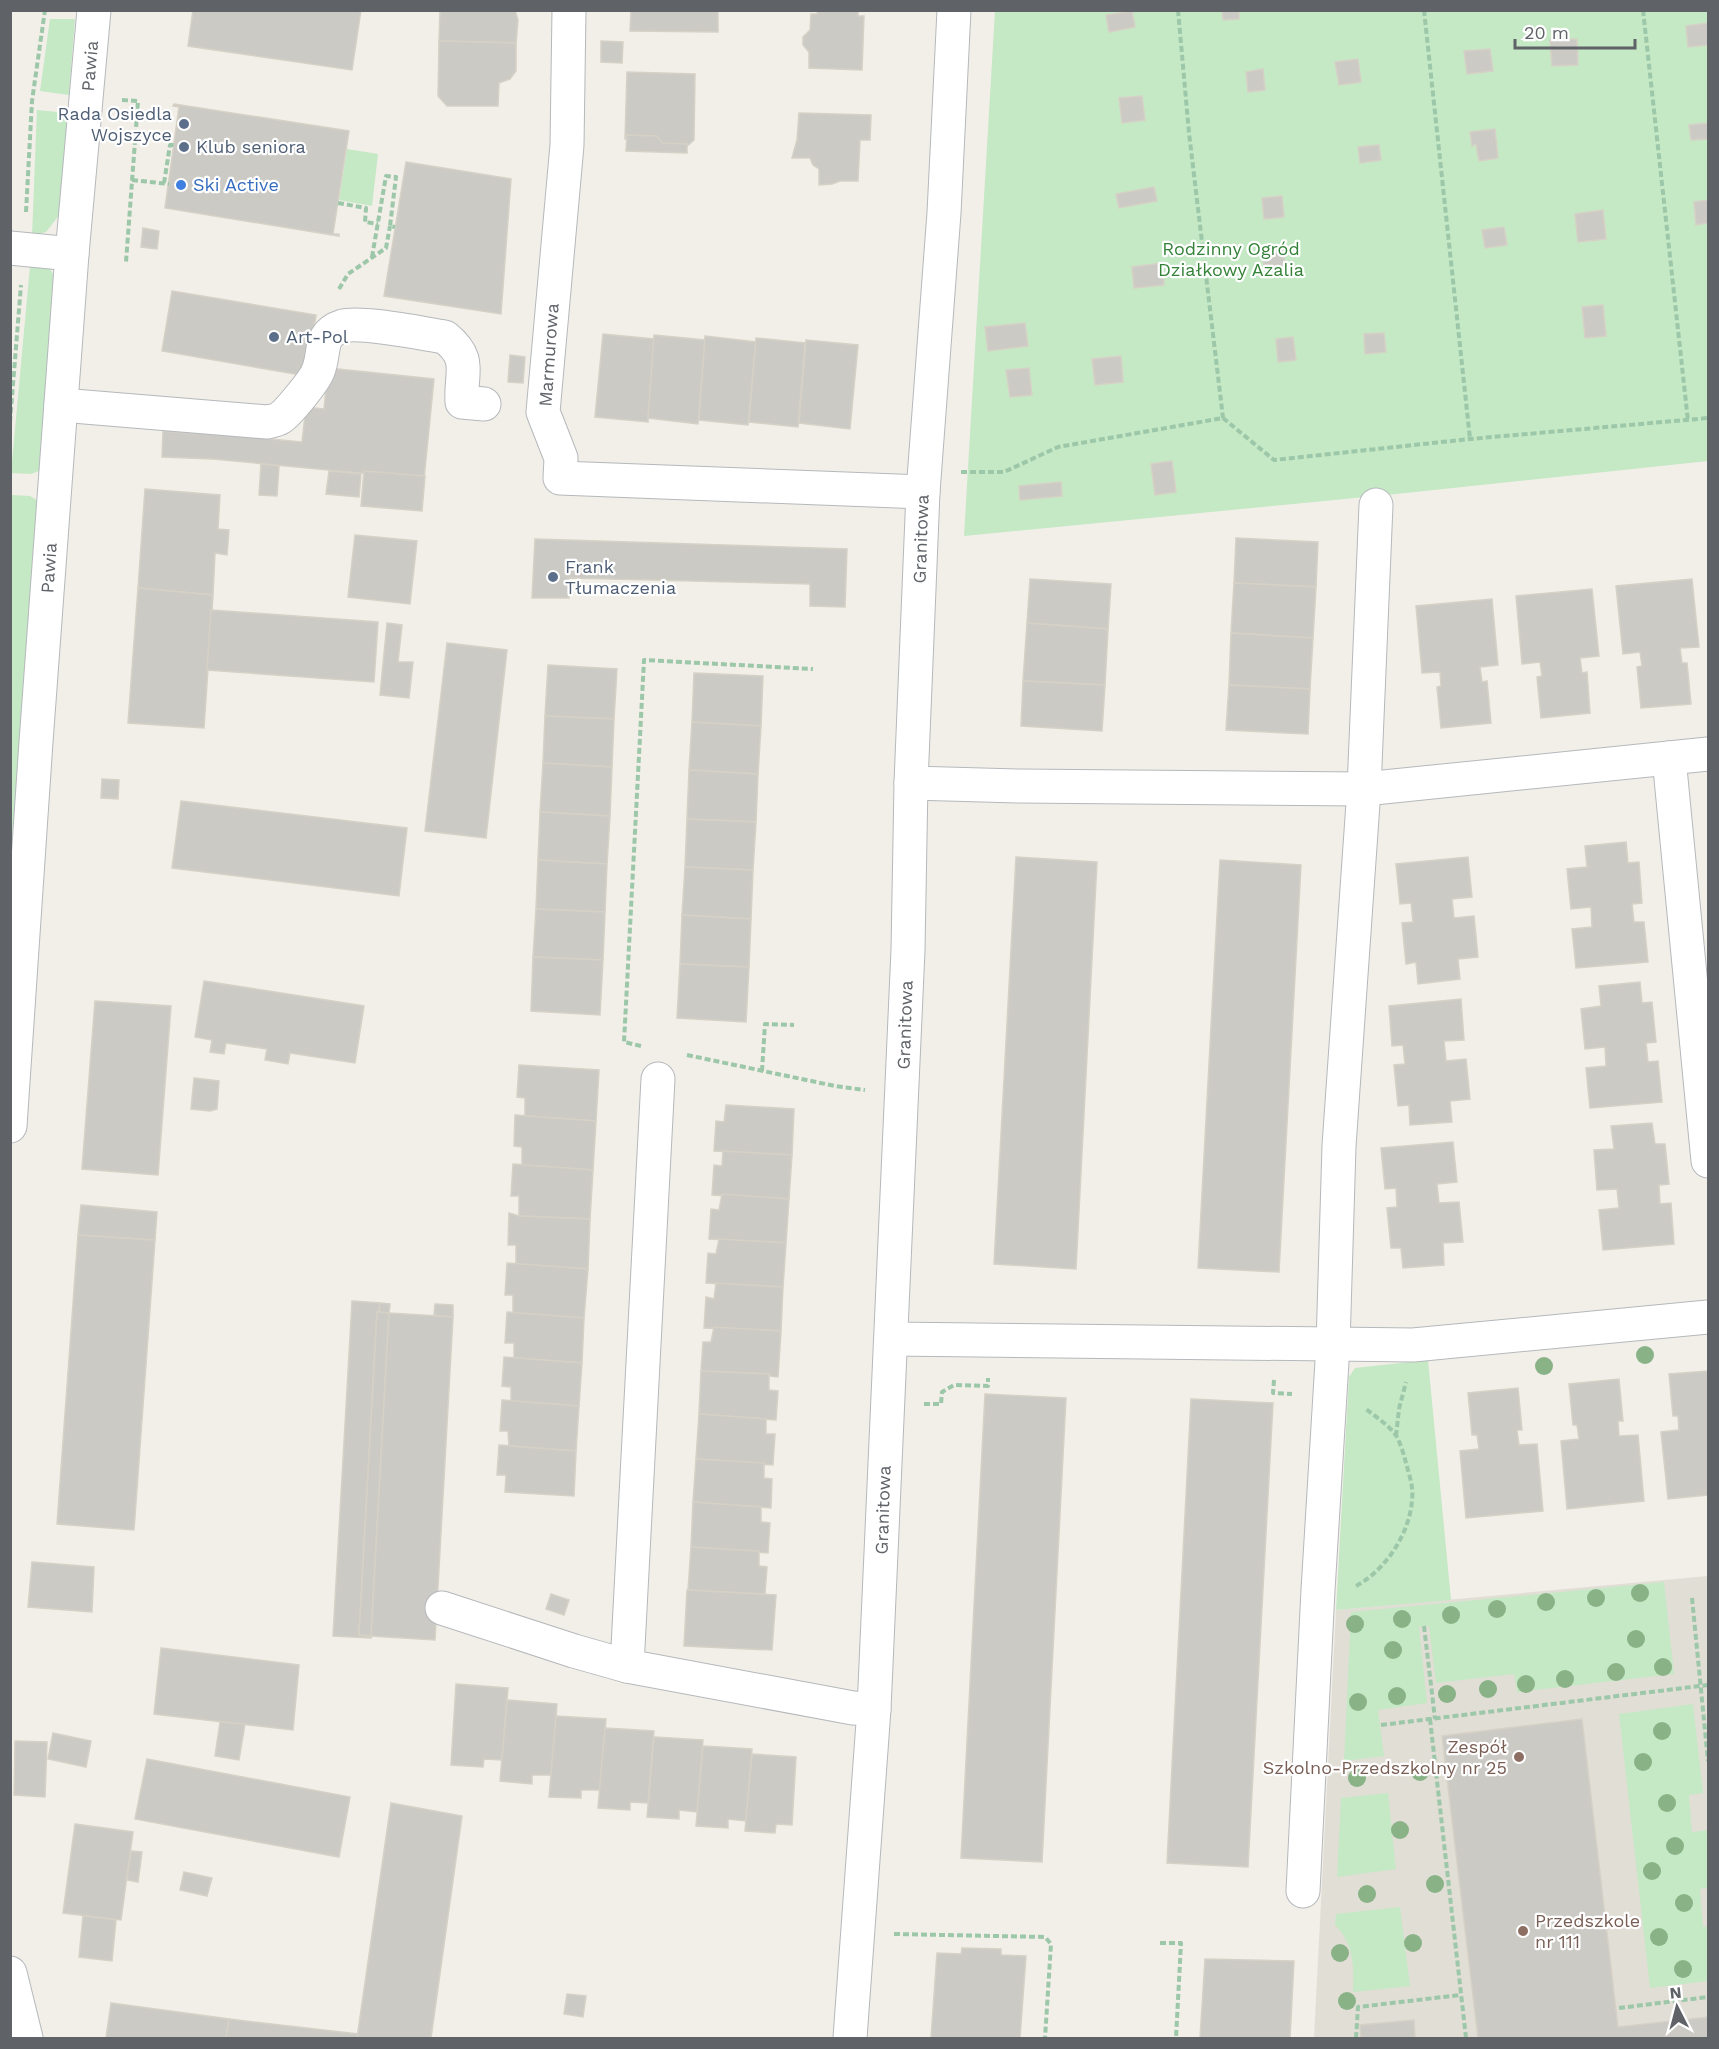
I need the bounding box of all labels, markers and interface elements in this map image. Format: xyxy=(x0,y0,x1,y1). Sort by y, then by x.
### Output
scale bar xyxy=(1515,12,1635,50)
text: 20 m xyxy=(1524,22,1569,43)
street label: Pawia xyxy=(77,40,102,92)
place label: Rada Osiedla Wojszyce xyxy=(58,103,172,145)
marker: Rada Osiedla Wojszyce xyxy=(177,117,191,131)
place label: Klub seniora xyxy=(196,136,306,157)
marker: Klub seniora xyxy=(177,140,191,154)
place label: Ski Active xyxy=(193,174,279,195)
marker: Ski Active xyxy=(174,178,188,192)
park label: Rodzinny Ogród Działkowy Azalia xyxy=(1158,238,1304,280)
street label: Marmurowa xyxy=(534,303,563,407)
place label: Art-Pol xyxy=(286,326,349,347)
marker: Art-Pol xyxy=(267,330,281,344)
street label: Granitowa xyxy=(908,494,933,584)
street label: Pawia xyxy=(36,542,61,594)
place label: Frank Tłumaczenia xyxy=(565,556,676,598)
marker: Frank Tłumaczenia xyxy=(546,570,560,584)
street label: Granitowa xyxy=(892,980,917,1070)
street label: Granitowa xyxy=(870,1465,895,1555)
place label: Zespół Szkolno-Przedszkolny nr 25 xyxy=(1263,1736,1507,1778)
marker: Zespół Szkolno-Przedszkolny nr 25 xyxy=(1512,1750,1526,1764)
place label: Przedszkole nr 111 xyxy=(1535,1910,1640,1952)
marker: Przedszkole nr 111 xyxy=(1516,1924,1530,1938)
north arrow xyxy=(1647,1977,1707,2037)
text: N xyxy=(1669,1983,1682,2003)

